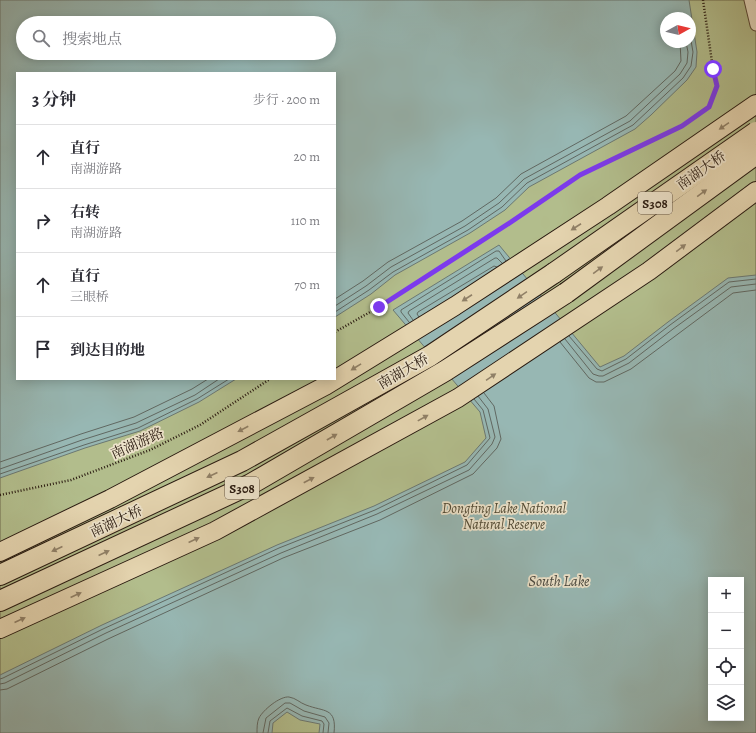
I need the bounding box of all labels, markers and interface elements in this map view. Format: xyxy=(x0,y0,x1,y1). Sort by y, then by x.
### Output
north arrow xyxy=(660,12,696,48)
search box xyxy=(16,16,336,60)
icon: search xyxy=(30,27,52,49)
text: 搜索地点 xyxy=(62,29,122,49)
route start xyxy=(704,60,722,78)
text: 3 分钟 xyxy=(32,88,76,111)
text: 步行 · 200 m xyxy=(253,91,320,108)
one-way arrow xyxy=(719,122,729,130)
text: 直行 xyxy=(70,138,100,158)
icon: ahead xyxy=(32,146,54,168)
street label: 南湖大桥 xyxy=(673,147,730,194)
text: 20 m xyxy=(294,148,320,165)
text: 南湖游路 xyxy=(70,160,122,177)
one-way arrow xyxy=(697,189,708,197)
road number: S308 xyxy=(638,192,672,214)
text: 右转 xyxy=(70,202,100,222)
icon: right xyxy=(32,210,54,232)
text: 110 m xyxy=(291,212,320,229)
one-way arrow xyxy=(570,223,581,231)
text: 南湖游路 xyxy=(70,224,122,241)
one-way arrow xyxy=(675,244,686,252)
text: 直行 xyxy=(70,266,100,286)
one-way arrow xyxy=(592,266,603,274)
icon: ahead xyxy=(32,274,54,296)
text: 70 m xyxy=(294,276,320,293)
text: 三眼桥 xyxy=(70,288,109,305)
one-way arrow xyxy=(517,291,527,299)
one-way arrow xyxy=(462,294,472,302)
route end xyxy=(370,298,388,316)
icon: arrive xyxy=(32,338,54,360)
text: 到达目的地 xyxy=(70,340,145,360)
street label: 南湖大桥 xyxy=(374,349,432,394)
one-way arrow xyxy=(351,363,361,371)
one-way arrow xyxy=(486,373,496,381)
one-way arrow xyxy=(417,414,429,421)
street label: 南湖游路 xyxy=(108,423,167,464)
one-way arrow xyxy=(237,426,248,433)
one-way arrow xyxy=(326,433,338,440)
one-way arrow xyxy=(206,473,218,479)
road number: S308 xyxy=(225,477,259,499)
one-way arrow xyxy=(303,477,315,483)
park label: Dongting Lake National Natural Reserve xyxy=(442,499,567,534)
street label: 南湖大桥 xyxy=(87,501,146,542)
one-way arrow xyxy=(188,537,200,543)
one-way arrow xyxy=(51,546,62,552)
one-way arrow xyxy=(98,550,110,556)
water label: South Lake xyxy=(529,571,590,591)
map controls xyxy=(708,577,744,721)
button: + xyxy=(708,577,744,613)
one-way arrow xyxy=(70,591,82,598)
button: − xyxy=(708,613,744,649)
one-way arrow xyxy=(15,617,26,623)
button: locate xyxy=(708,649,744,685)
button: layers xyxy=(708,685,744,721)

